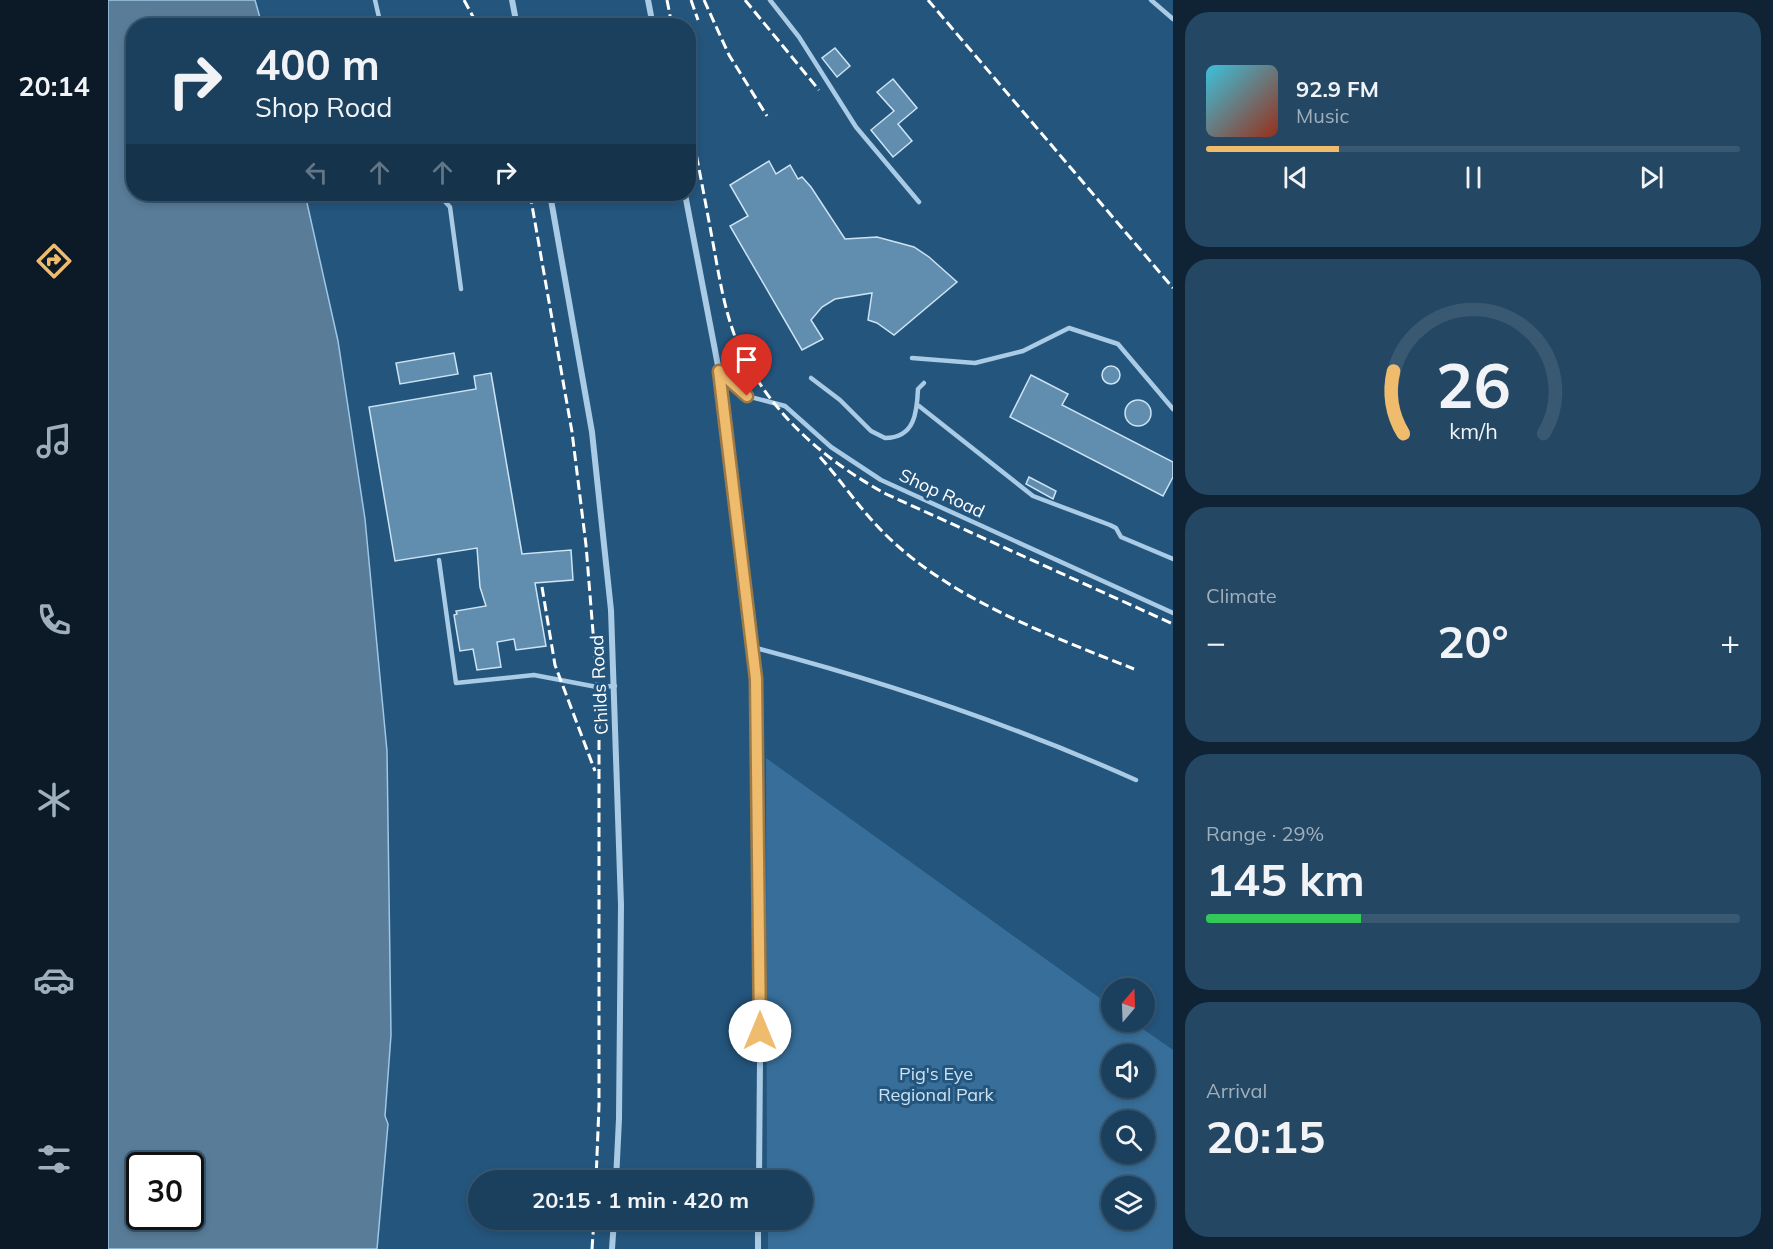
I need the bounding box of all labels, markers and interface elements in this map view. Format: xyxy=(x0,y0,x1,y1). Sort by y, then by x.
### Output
text: 400 m xyxy=(255,38,380,91)
icon: right xyxy=(156,42,234,120)
text: 20:14 xyxy=(18,69,90,103)
text: 92.9 FM xyxy=(1296,75,1379,103)
text: Shop Road xyxy=(255,90,393,124)
text: Music xyxy=(1296,103,1349,128)
icon: left xyxy=(300,156,333,189)
icon: ahead xyxy=(363,156,396,189)
icon: ahead xyxy=(426,156,459,189)
icon: right xyxy=(489,156,522,189)
icon: previous xyxy=(1279,161,1312,194)
icon: pause xyxy=(1457,161,1490,194)
icon: next xyxy=(1635,161,1668,194)
icon: directions xyxy=(33,240,75,282)
pin xyxy=(721,334,772,396)
icon: arrive xyxy=(730,343,763,376)
text: 26 xyxy=(1436,345,1510,424)
text: km/h xyxy=(1449,418,1497,445)
icon: music xyxy=(33,420,75,462)
street label: Shop Road xyxy=(896,463,988,523)
text: Climate xyxy=(1206,583,1277,608)
icon: phone xyxy=(33,599,75,641)
text: 20° xyxy=(1437,613,1509,669)
text: − xyxy=(1206,621,1226,662)
text: + xyxy=(1720,621,1740,662)
street label: Childs Road xyxy=(585,634,613,736)
icon: climate xyxy=(33,779,75,821)
text: Range · 29% xyxy=(1206,821,1324,846)
text: 145 km xyxy=(1206,851,1365,907)
icon: car xyxy=(33,959,75,1001)
north arrow xyxy=(1101,978,1155,1032)
map controls xyxy=(1101,978,1155,1230)
position arrow xyxy=(728,999,792,1063)
button: sound xyxy=(1101,1044,1155,1098)
park label: Pig's Eye Regional Park xyxy=(878,1062,995,1106)
text: Arrival xyxy=(1206,1078,1267,1103)
text: 20:15 xyxy=(1206,1108,1325,1164)
button: search xyxy=(1101,1110,1155,1164)
icon: filters xyxy=(33,1138,75,1180)
speed limit sign: 30 xyxy=(126,1152,204,1230)
button: layers xyxy=(1101,1176,1155,1230)
text: 20:15 · 1 min · 420 m xyxy=(532,1186,749,1214)

